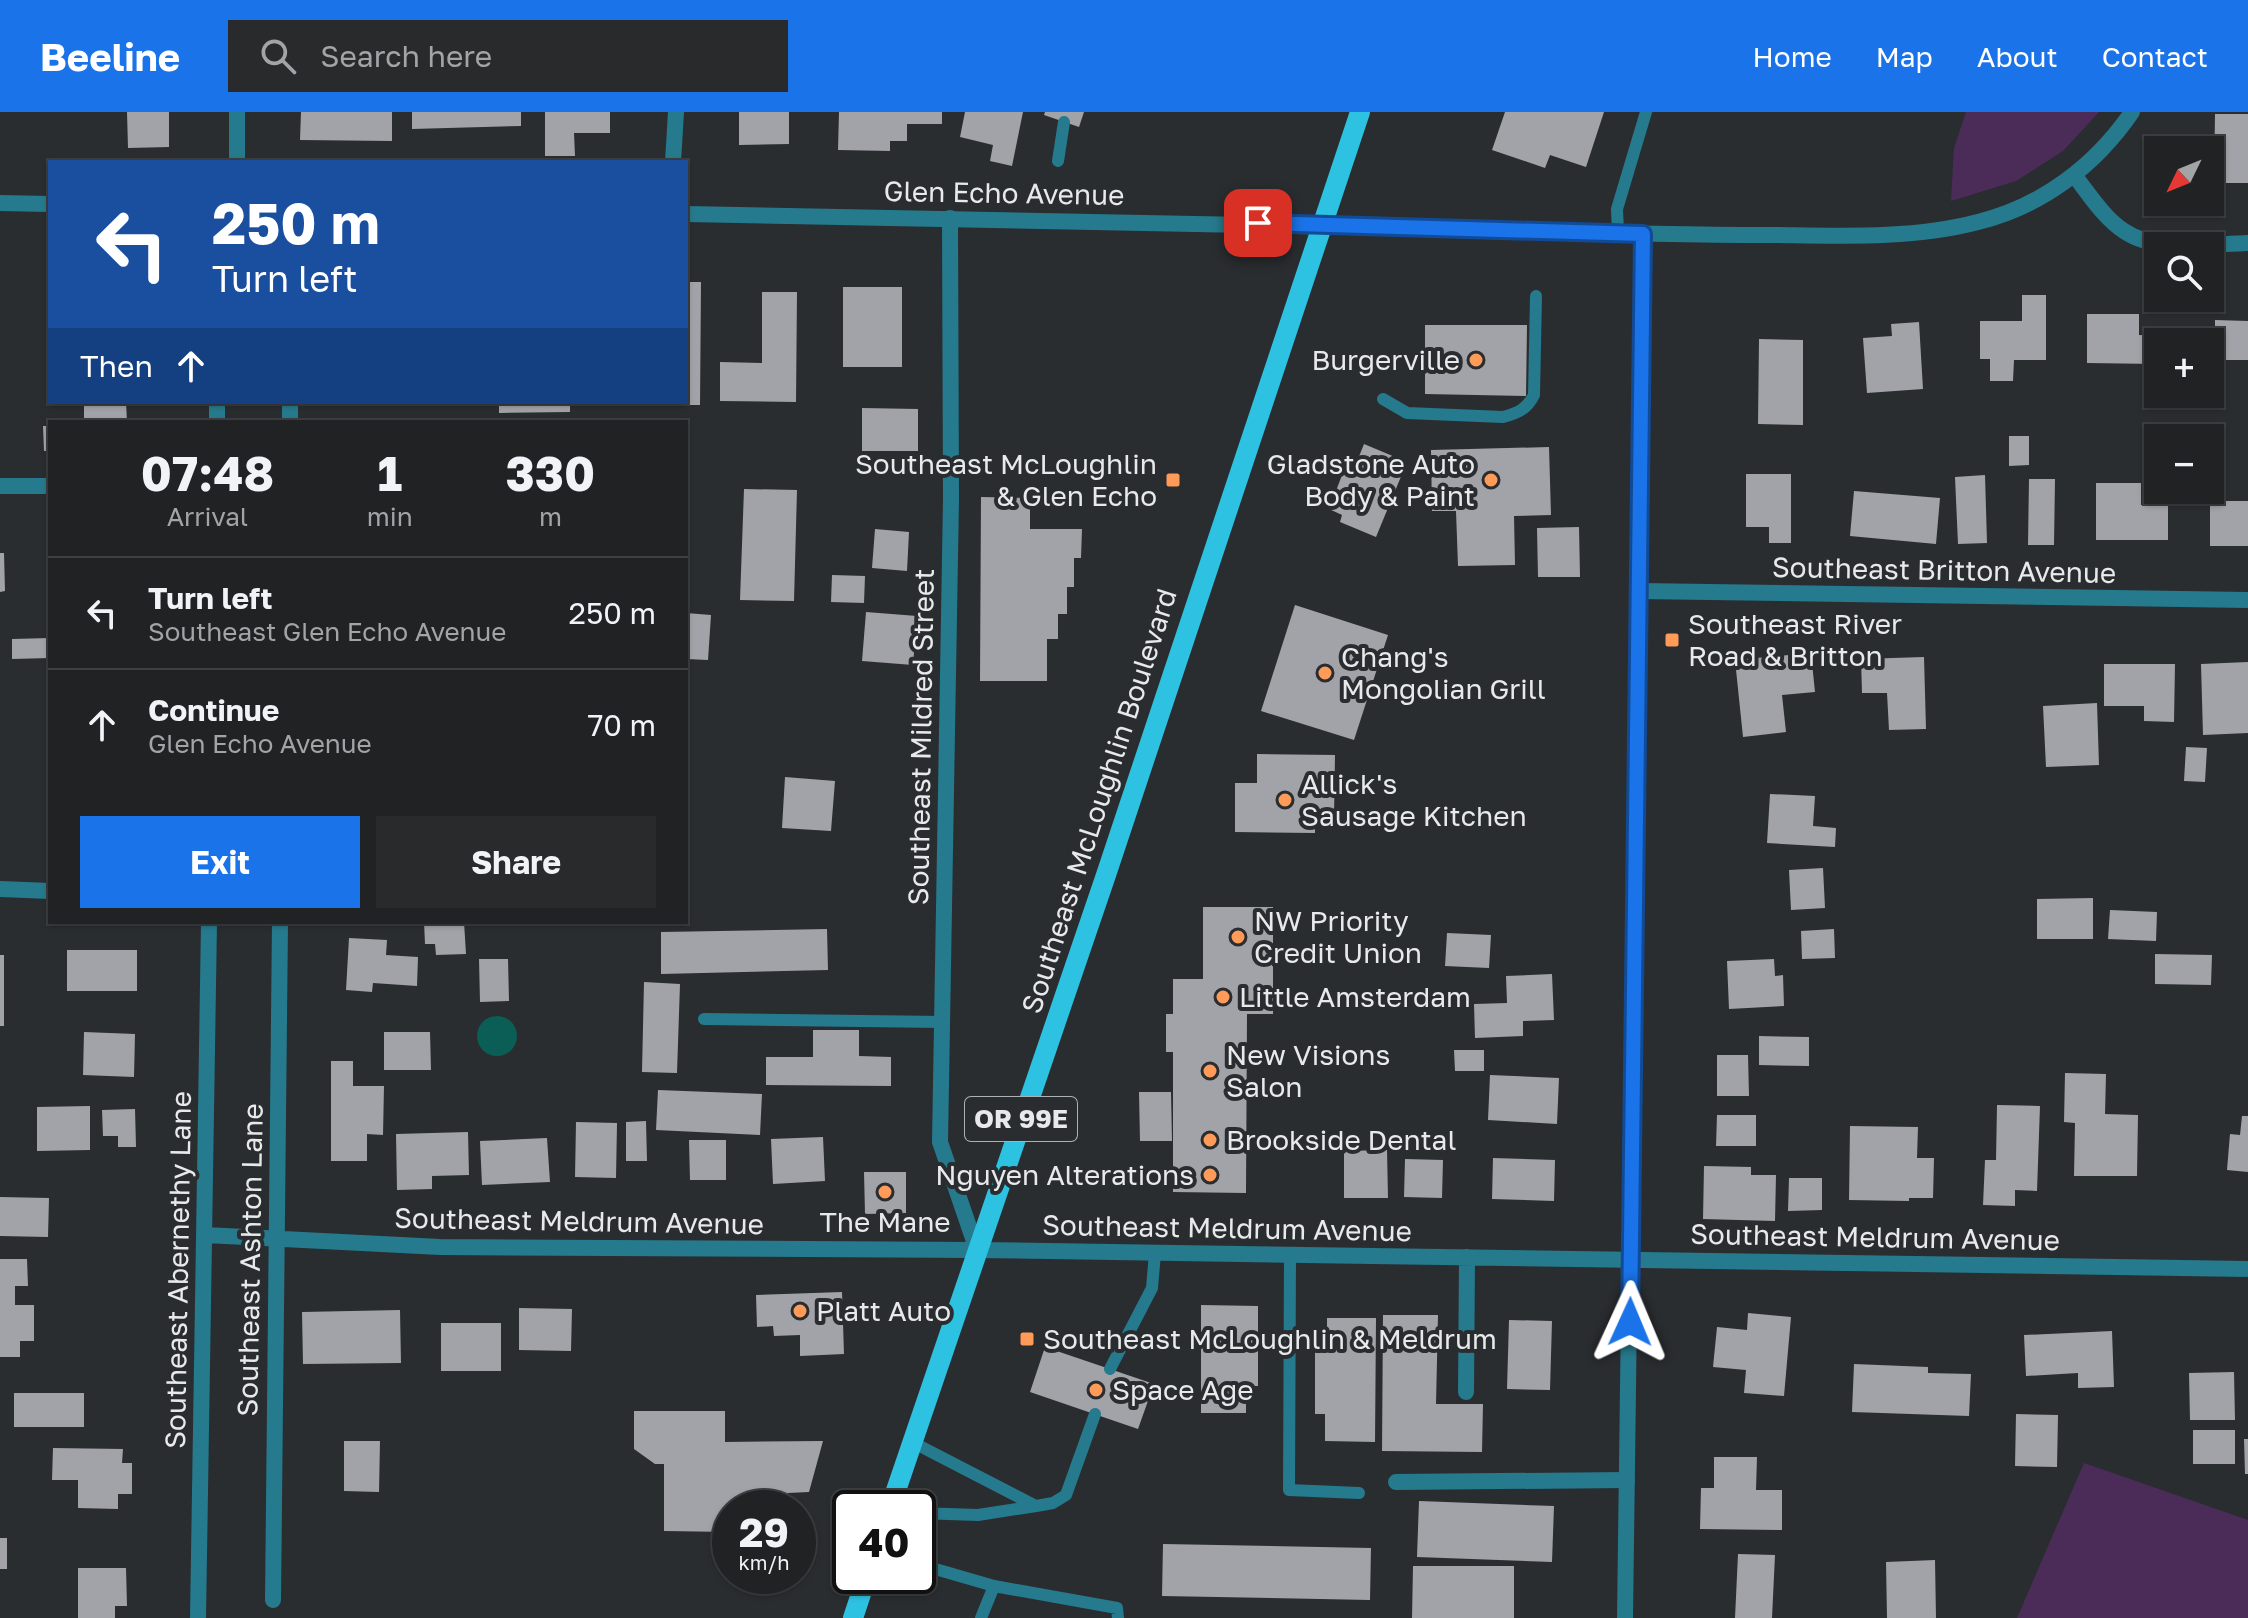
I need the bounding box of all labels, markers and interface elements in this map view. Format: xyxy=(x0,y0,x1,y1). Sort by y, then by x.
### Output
search box xyxy=(228,20,788,92)
text: Beeline xyxy=(40,34,180,79)
icon: search xyxy=(256,34,300,78)
text: Search here xyxy=(320,38,492,74)
text: Home xyxy=(1753,40,1832,73)
text: Map xyxy=(1876,40,1933,73)
text: About xyxy=(1977,40,2058,73)
text: Contact xyxy=(2102,40,2208,73)
north arrow xyxy=(2144,136,2224,216)
map controls xyxy=(2144,136,2224,504)
street label: Glen Echo Avenue xyxy=(883,174,1125,211)
text: 250 m xyxy=(212,189,380,256)
pin xyxy=(1224,189,1292,257)
icon: left xyxy=(80,192,184,296)
icon: arrive xyxy=(1236,201,1280,245)
button: search xyxy=(2144,232,2224,312)
text: Turn left xyxy=(212,257,358,300)
button: + xyxy=(2144,328,2224,408)
place label: Burgerville xyxy=(1311,343,1460,376)
icon: ahead xyxy=(169,344,213,388)
text: Then xyxy=(80,348,153,384)
marker: Burgerville xyxy=(1467,351,1485,369)
button: − xyxy=(2144,424,2224,504)
text: 07:48 xyxy=(141,444,274,502)
text: 1 xyxy=(377,444,402,502)
text: 330 xyxy=(506,444,595,502)
place label: Southeast McLoughlin & Glen Echo xyxy=(855,447,1157,512)
place label: Gladstone Auto Body & Paint xyxy=(1267,447,1475,512)
marker: Southeast McLoughlin & Glen Echo xyxy=(1164,471,1182,489)
marker: Gladstone Auto Body & Paint xyxy=(1482,471,1500,489)
text: Arrival xyxy=(167,501,248,532)
text: min xyxy=(367,501,413,532)
text: m xyxy=(539,501,562,532)
street label: Southeast Britton Avenue xyxy=(1772,550,2116,589)
street label: Southeast Mildred Street xyxy=(901,568,940,906)
text: Turn left xyxy=(148,580,273,616)
street label: Southeast McLoughlin Boulevard xyxy=(1014,584,1183,1017)
icon: left xyxy=(80,591,124,635)
text: 250 m xyxy=(569,595,656,631)
place label: Southeast River Road & Britton xyxy=(1688,607,1902,672)
text: Southeast Glen Echo Avenue xyxy=(148,616,506,647)
marker: Southeast River Road & Britton xyxy=(1663,631,1681,649)
place label: Chang's Mongolian Grill xyxy=(1341,640,1546,705)
marker: Chang's Mongolian Grill xyxy=(1316,664,1334,682)
text: Continue xyxy=(148,692,279,728)
icon: ahead xyxy=(80,703,124,747)
text: 70 m xyxy=(587,707,656,743)
text: Glen Echo Avenue xyxy=(148,728,372,759)
place label: Allick's Sausage Kitchen xyxy=(1301,767,1527,832)
marker: Allick's Sausage Kitchen xyxy=(1276,791,1294,809)
button: Exit xyxy=(80,816,360,908)
button: Share xyxy=(376,816,656,908)
place label: NW Priority Credit Union xyxy=(1254,904,1422,969)
marker: NW Priority Credit Union xyxy=(1229,928,1247,946)
place label: Little Amsterdam xyxy=(1239,980,1471,1013)
marker: Little Amsterdam xyxy=(1214,988,1232,1006)
place label: New Visions Salon xyxy=(1226,1038,1390,1103)
marker: New Visions Salon xyxy=(1201,1062,1219,1080)
street label: Southeast Abernethy Lane xyxy=(158,1091,197,1449)
road number: OR 99E xyxy=(965,1097,1077,1141)
street label: Southeast Ashton Lane xyxy=(230,1103,269,1417)
place label: Brookside Dental xyxy=(1226,1123,1456,1156)
marker: Brookside Dental xyxy=(1201,1131,1219,1149)
place label: Nguyen Alterations xyxy=(935,1158,1194,1191)
marker: Nguyen Alterations xyxy=(1201,1166,1219,1184)
marker: The Mane xyxy=(876,1183,894,1201)
street label: Southeast Meldrum Avenue xyxy=(394,1201,764,1240)
place label: The Mane xyxy=(819,1205,951,1238)
street label: Southeast Meldrum Avenue xyxy=(1042,1208,1412,1247)
street label: Southeast Meldrum Avenue xyxy=(1690,1217,2060,1256)
position arrow xyxy=(1588,1280,1672,1364)
place label: Platt Auto xyxy=(816,1294,951,1327)
marker: Platt Auto xyxy=(791,1302,809,1320)
place label: Southeast McLoughlin & Meldrum xyxy=(1043,1322,1497,1355)
marker: Southeast McLoughlin & Meldrum xyxy=(1018,1330,1036,1348)
place label: Space Age xyxy=(1112,1373,1253,1406)
marker: Space Age xyxy=(1087,1381,1105,1399)
speed limit sign: 40 xyxy=(832,1490,936,1594)
text: 29 xyxy=(739,1508,789,1556)
text: km/h xyxy=(739,1550,789,1574)

